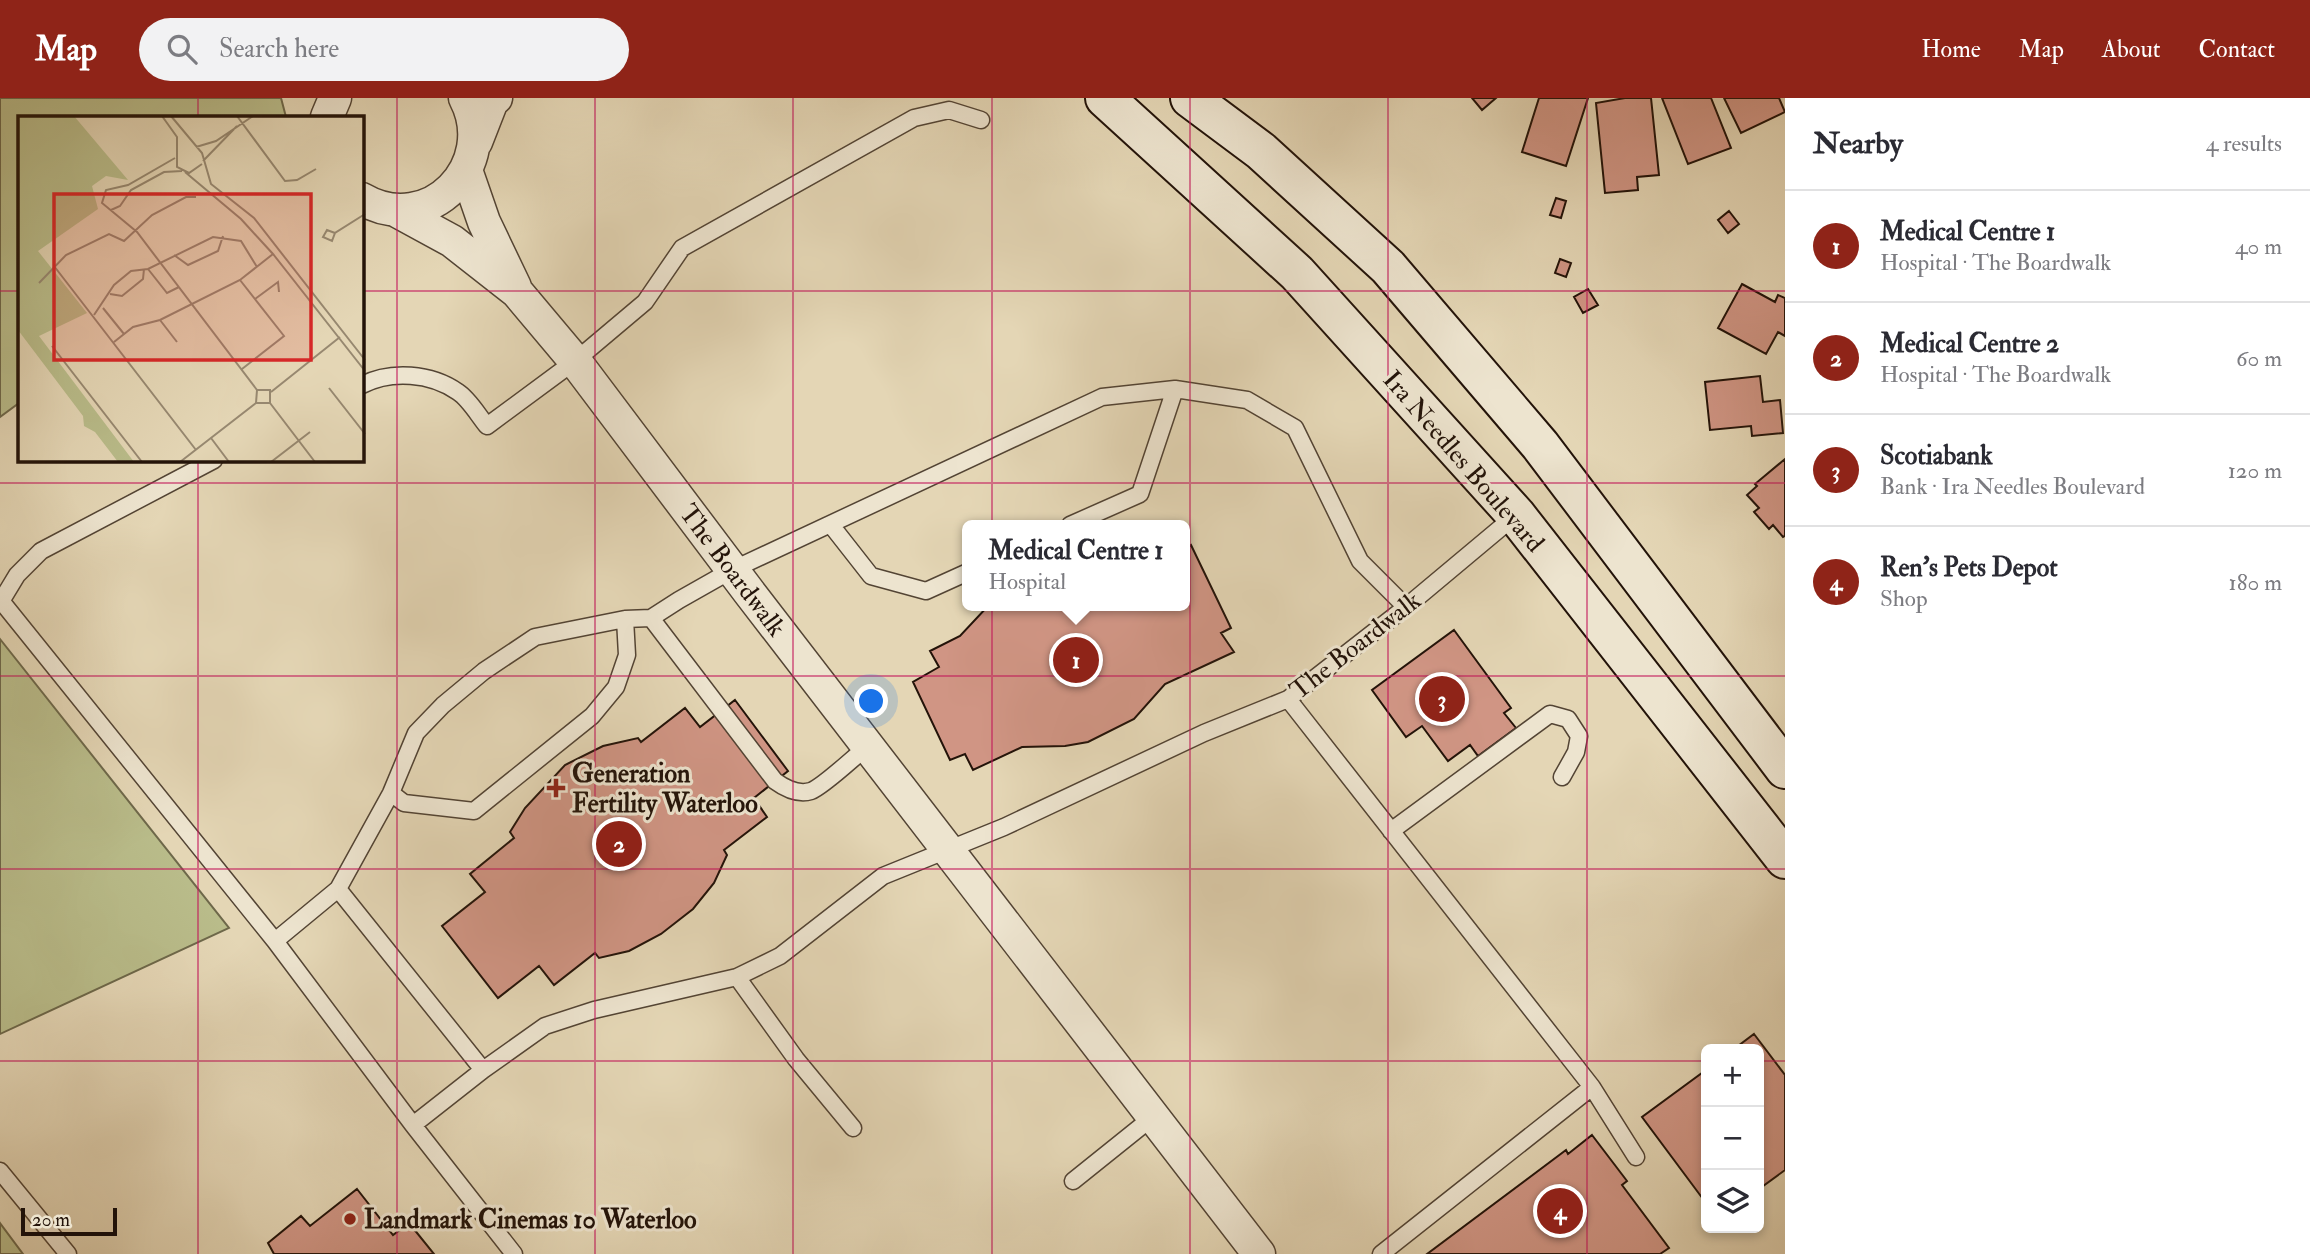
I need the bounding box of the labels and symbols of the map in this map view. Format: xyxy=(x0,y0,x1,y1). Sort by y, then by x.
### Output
inset map xyxy=(18,116,364,462)
street label: Ira Needles Boulevard xyxy=(1376,364,1551,559)
street label: The Boardwalk xyxy=(672,498,793,644)
street label: The Boardwalk xyxy=(1284,584,1428,707)
pin: 1 xyxy=(1053,634,1099,686)
pin: 3 xyxy=(1419,673,1465,725)
your location xyxy=(854,684,888,718)
place label: Generation Fertility Waterloo xyxy=(572,758,758,821)
marker: Generation Fertility Waterloo xyxy=(546,778,566,798)
pin: 2 xyxy=(596,818,642,870)
pin: 4 xyxy=(1537,1185,1583,1237)
place label: Landmark Cinemas 10 Waterloo xyxy=(364,1204,697,1236)
scale bar xyxy=(21,1205,117,1237)
marker: Landmark Cinemas 10 Waterloo xyxy=(342,1211,358,1227)

